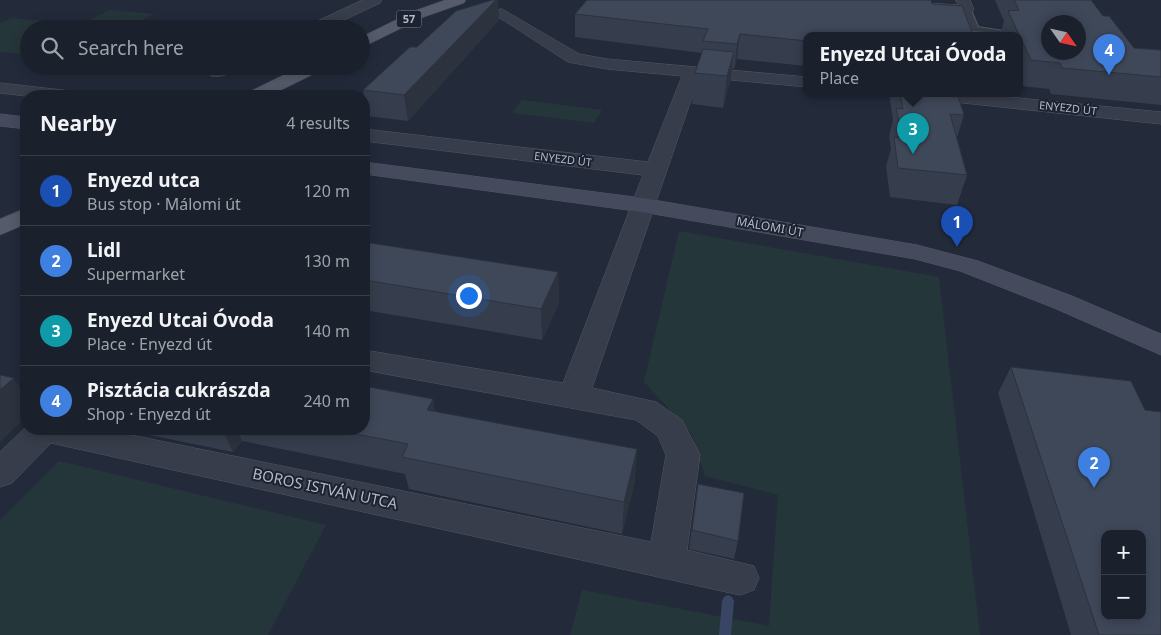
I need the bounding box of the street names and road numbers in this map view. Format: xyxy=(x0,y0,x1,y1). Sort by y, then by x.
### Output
road number: 57 xyxy=(396,10,422,28)
street label: ENYEZD ÚT xyxy=(1038,97,1098,118)
street label: ENYEZD ÚT xyxy=(533,148,593,169)
street label: MÁLOMI ÚT xyxy=(735,212,805,241)
street label: BOROS ISTVÁN UTCA xyxy=(251,463,400,513)

